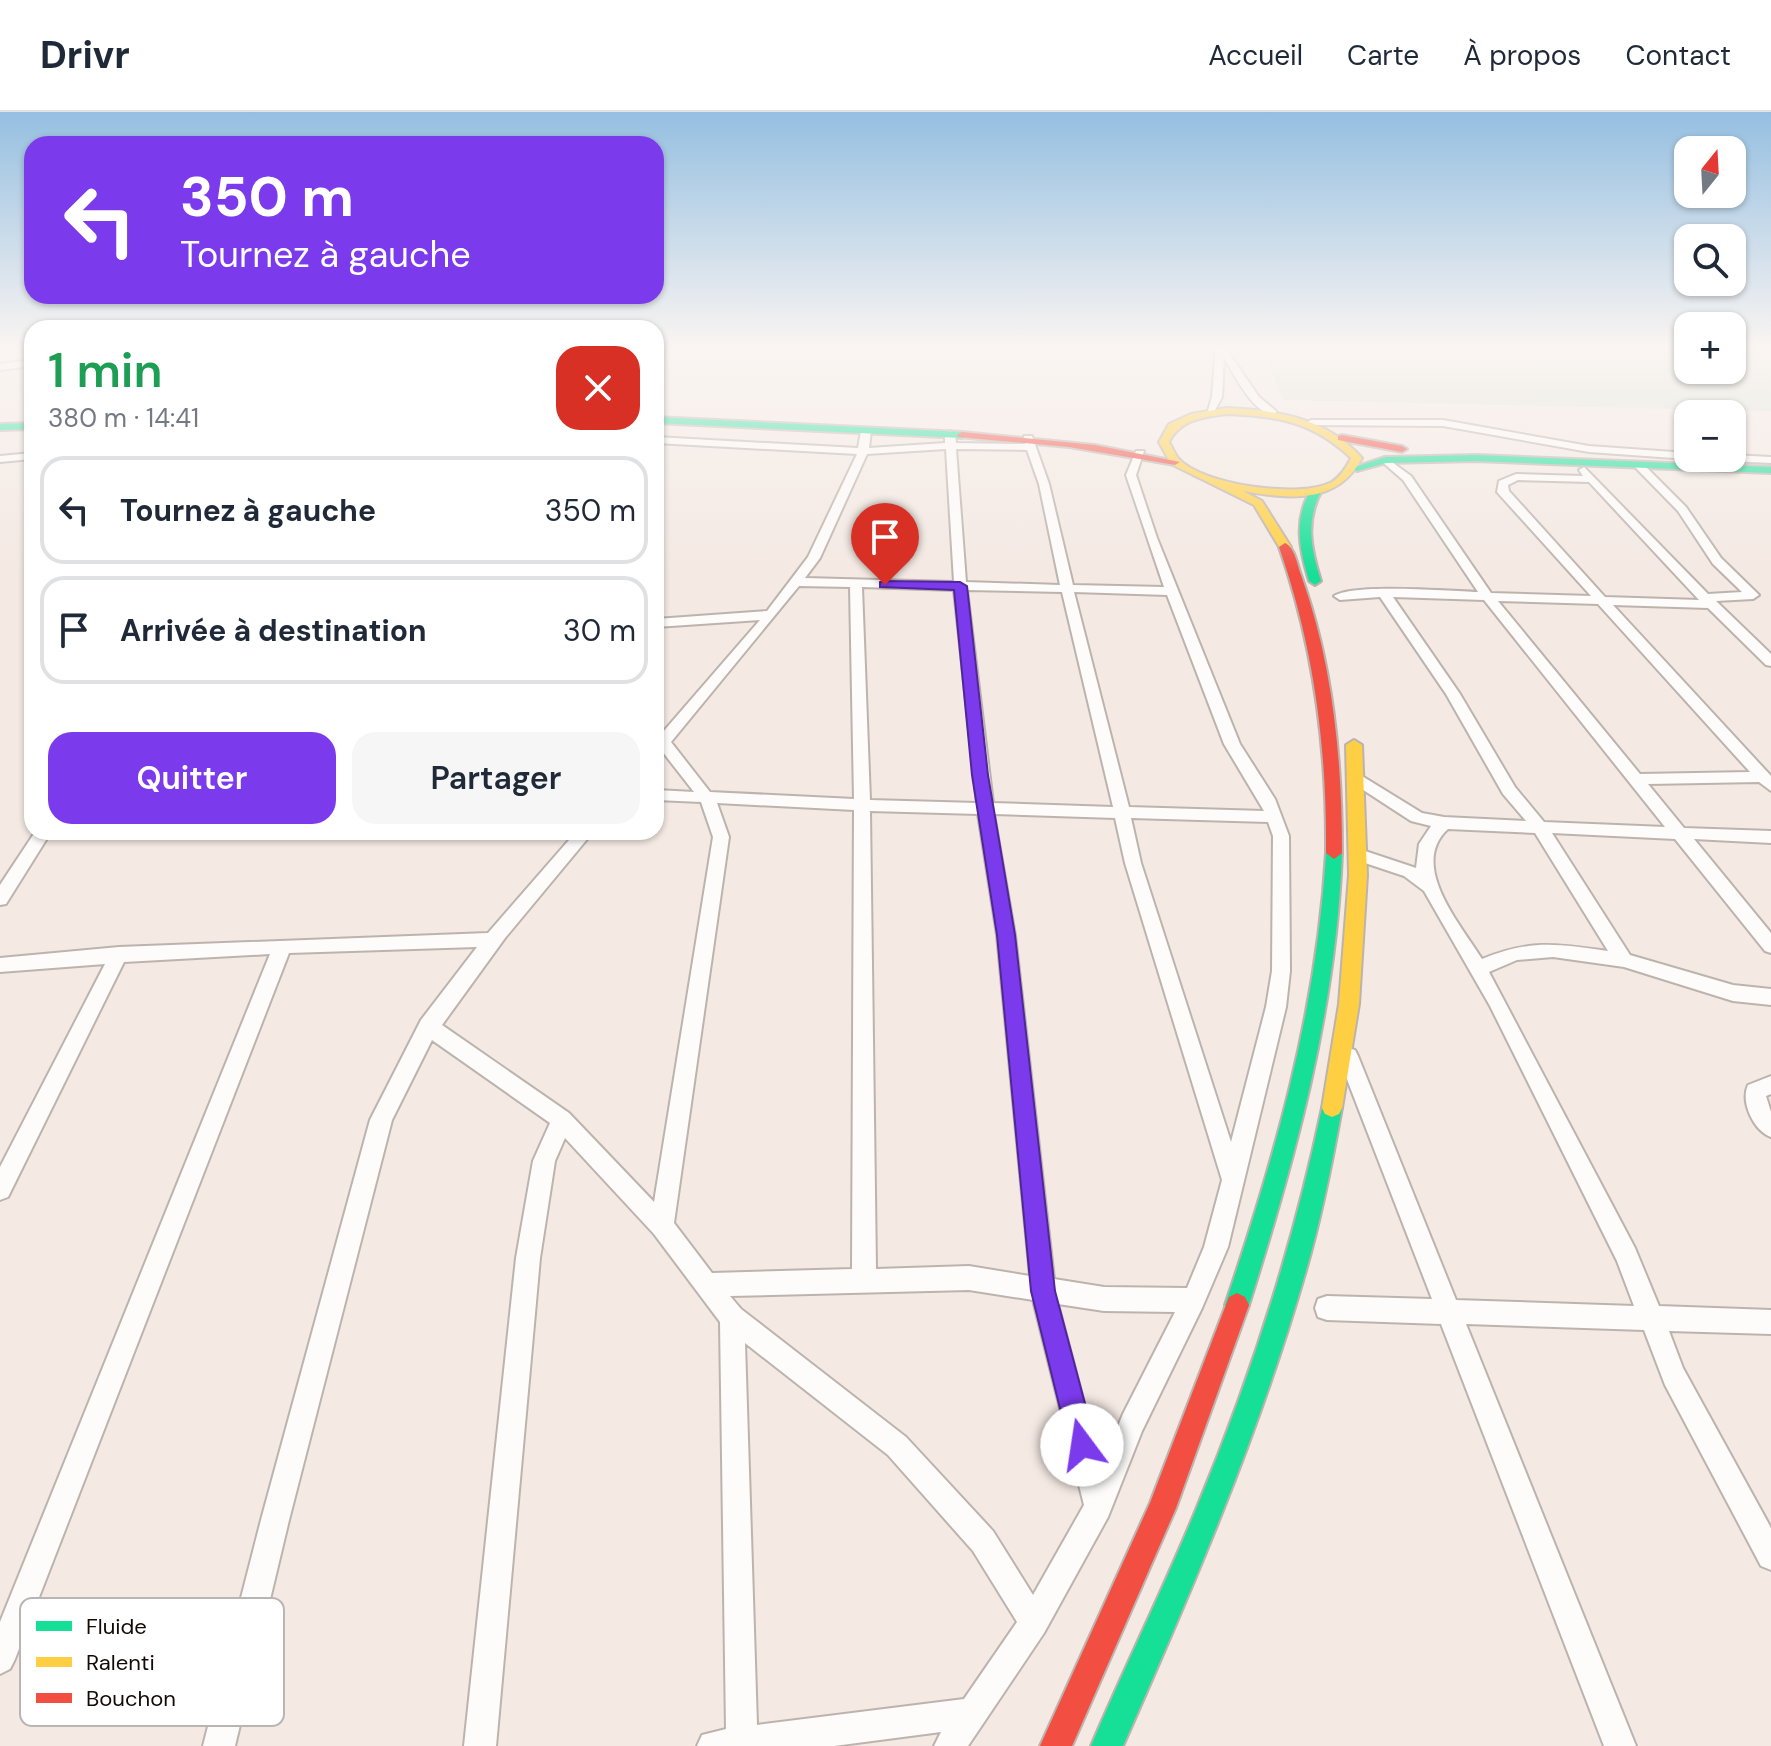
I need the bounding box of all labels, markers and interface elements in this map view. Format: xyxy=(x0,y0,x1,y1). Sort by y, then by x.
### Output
text: Drivr xyxy=(40,30,130,80)
text: Accueil xyxy=(1208,37,1303,74)
text: Carte xyxy=(1347,37,1419,74)
text: À propos xyxy=(1463,37,1581,74)
text: Contact xyxy=(1625,37,1731,74)
north arrow xyxy=(1674,136,1746,208)
map controls xyxy=(1674,136,1746,472)
text: 350 m xyxy=(180,160,354,233)
icon: left xyxy=(48,168,152,272)
button: search xyxy=(1674,224,1746,296)
text: Tournez à gauche xyxy=(180,231,471,278)
button: + xyxy=(1674,312,1746,384)
text: 1 min xyxy=(48,339,163,402)
button: close xyxy=(556,346,640,430)
button: − xyxy=(1674,400,1746,472)
text: 380 m · 14:41 xyxy=(48,401,199,435)
icon: left xyxy=(52,488,96,532)
text: Tournez à gauche xyxy=(120,491,376,530)
text: 350 m xyxy=(545,491,636,530)
pin xyxy=(851,503,919,585)
icon: arrive xyxy=(863,515,907,559)
icon: arrive xyxy=(52,608,96,652)
text: Arrivée à destination xyxy=(120,611,426,650)
text: 30 m xyxy=(563,611,636,650)
button: Quitter xyxy=(48,732,336,824)
button: Partager xyxy=(352,732,640,824)
position arrow xyxy=(1040,1403,1124,1487)
legend xyxy=(20,1598,284,1726)
text: Fluide xyxy=(86,1612,147,1641)
text: Ralenti xyxy=(86,1648,155,1677)
text: Bouchon xyxy=(86,1684,176,1713)

